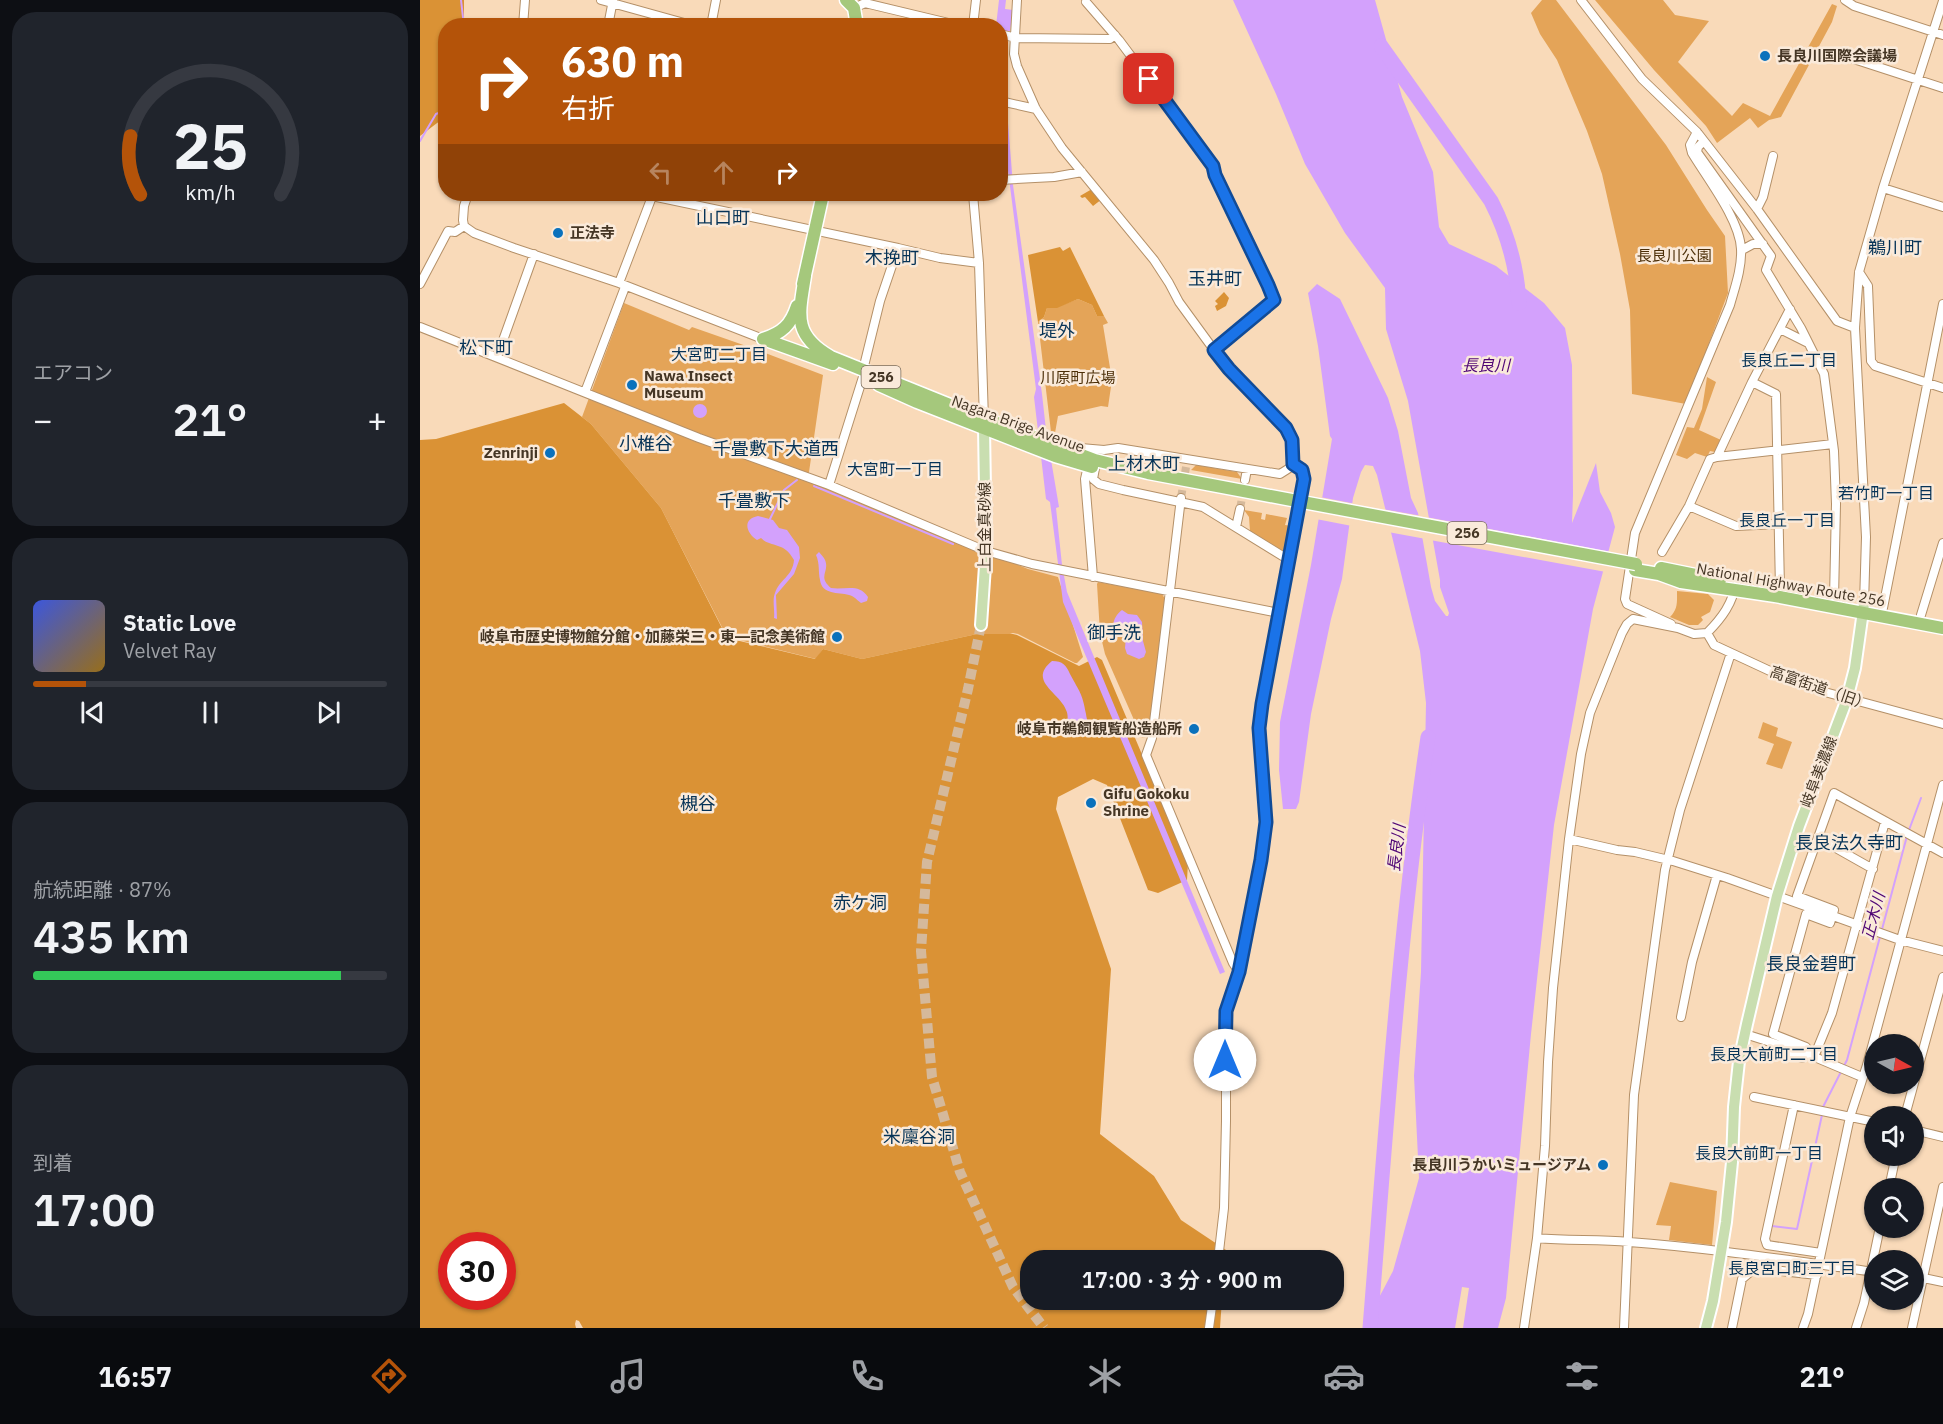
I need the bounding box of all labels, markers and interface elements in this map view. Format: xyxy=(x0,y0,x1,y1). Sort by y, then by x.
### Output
text: 630 m xyxy=(561,34,684,89)
icon: right xyxy=(462,42,540,120)
place label: 長良川国際会議場 xyxy=(1777,46,1897,65)
marker: 長良川国際会議場 xyxy=(1758,49,1772,63)
pin xyxy=(1123,53,1174,104)
icon: arrive xyxy=(1132,62,1165,95)
text: 右折 xyxy=(561,90,615,125)
text: 25 xyxy=(173,105,247,186)
icon: left xyxy=(644,156,677,189)
icon: ahead xyxy=(707,156,740,189)
icon: right xyxy=(770,156,803,189)
text: km/h xyxy=(185,178,235,206)
district label: 山口町 xyxy=(696,206,750,229)
place label: 正法寺 xyxy=(570,223,615,242)
marker: 正法寺 xyxy=(551,226,565,240)
district label: 鵜川町 xyxy=(1868,236,1922,259)
district label: 木挽町 xyxy=(865,246,919,269)
park label: 長良川公園 xyxy=(1636,246,1712,265)
district label: 玉井町 xyxy=(1188,267,1242,290)
district label: 堤外 xyxy=(1039,319,1075,342)
district label: 松下町 xyxy=(459,336,513,359)
district label: 大宮町二丁目 xyxy=(671,344,767,364)
district label: 長良丘二丁目 xyxy=(1741,350,1837,370)
water label: 長良川 xyxy=(1462,355,1512,375)
text: エアコン xyxy=(33,359,113,386)
place label: Nawa Insect Museum xyxy=(644,366,733,402)
road number: 256 xyxy=(862,366,900,388)
park label: 川原町広場 xyxy=(1040,368,1116,387)
marker: Nawa Insect Museum xyxy=(625,378,639,392)
text: 21° xyxy=(172,390,248,448)
street label: Nagara Brige Avenue xyxy=(949,391,1087,456)
text: − xyxy=(33,398,53,441)
text: + xyxy=(367,398,387,441)
district label: 小椎谷 xyxy=(619,432,673,455)
district label: 千畳敷下大道西 xyxy=(713,437,839,460)
place label: Zenrinji xyxy=(484,443,538,462)
marker: Zenrinji xyxy=(543,446,557,460)
district label: 上材木町 xyxy=(1108,452,1180,475)
district label: 大宮町一丁目 xyxy=(847,459,943,479)
street label: 上白金真砂線 xyxy=(975,482,994,572)
district label: 若竹町一丁目 xyxy=(1838,483,1934,503)
district label: 千畳敷下 xyxy=(718,489,790,512)
district label: 長良丘一丁目 xyxy=(1739,510,1835,530)
road number: 256 xyxy=(1448,522,1486,544)
street label: National Highway Route 256 xyxy=(1695,559,1887,610)
text: Static Love xyxy=(123,608,236,637)
district label: 御手洗 xyxy=(1087,621,1141,644)
place label: 岐阜市歴史博物館分館・加藤栄三・東―記念美術館 xyxy=(480,627,825,646)
marker: 岐阜市歴史博物館分館・加藤栄三・東―記念美術館 xyxy=(830,630,844,644)
text: Velvet Ray xyxy=(123,637,216,664)
street label: 高富街道（旧） xyxy=(1767,661,1873,714)
icon: previous xyxy=(76,696,109,729)
icon: pause xyxy=(194,696,227,729)
icon: next xyxy=(312,696,345,729)
place label: 岐阜市鵜飼観覧船造船所 xyxy=(1017,719,1182,738)
marker: 岐阜市鵜飼観覧船造船所 xyxy=(1187,722,1201,736)
street label: 岐阜美濃線 xyxy=(1796,733,1841,810)
place label: Gifu Gokoku Shrine xyxy=(1103,784,1189,820)
district label: 槻谷 xyxy=(680,792,716,815)
marker: Gifu Gokoku Shrine xyxy=(1084,796,1098,810)
water label: 長良川 xyxy=(1383,821,1409,873)
district label: 長良法久寺町 xyxy=(1795,831,1903,854)
text: 航続距離 · 87% xyxy=(33,876,172,903)
water label: 正木川 xyxy=(1857,888,1889,942)
district label: 赤ケ洞 xyxy=(833,891,887,914)
text: 435 km xyxy=(33,907,190,965)
district label: 長良金碧町 xyxy=(1766,952,1856,975)
position arrow xyxy=(1193,1028,1257,1092)
north arrow xyxy=(1864,1034,1924,1094)
map controls xyxy=(1864,1034,1924,1310)
district label: 長良大前町二丁目 xyxy=(1710,1044,1838,1064)
button: sound xyxy=(1864,1106,1924,1166)
district label: 米廩谷洞 xyxy=(883,1125,955,1148)
district label: 長良大前町一丁目 xyxy=(1695,1143,1823,1163)
text: 到着 xyxy=(33,1149,73,1176)
place label: 長良川うかいミュージアム xyxy=(1412,1155,1591,1174)
marker: 長良川うかいミュージアム xyxy=(1596,1158,1610,1172)
button: search xyxy=(1864,1178,1924,1238)
text: 17:00 xyxy=(33,1180,155,1238)
speed limit sign: 30 xyxy=(438,1232,516,1310)
button: layers xyxy=(1864,1250,1924,1310)
district label: 長良宮口町三丁目 xyxy=(1728,1258,1856,1278)
text: 17:00 · 3 分 · 900 m xyxy=(1082,1265,1282,1294)
icon: directions xyxy=(368,1355,410,1397)
icon: music xyxy=(607,1355,649,1397)
icon: phone xyxy=(846,1355,888,1397)
icon: climate xyxy=(1084,1355,1126,1397)
icon: car xyxy=(1323,1355,1365,1397)
icon: filters xyxy=(1561,1355,1603,1397)
text: 16:57 xyxy=(98,1359,172,1394)
text: 21° xyxy=(1800,1359,1845,1394)

